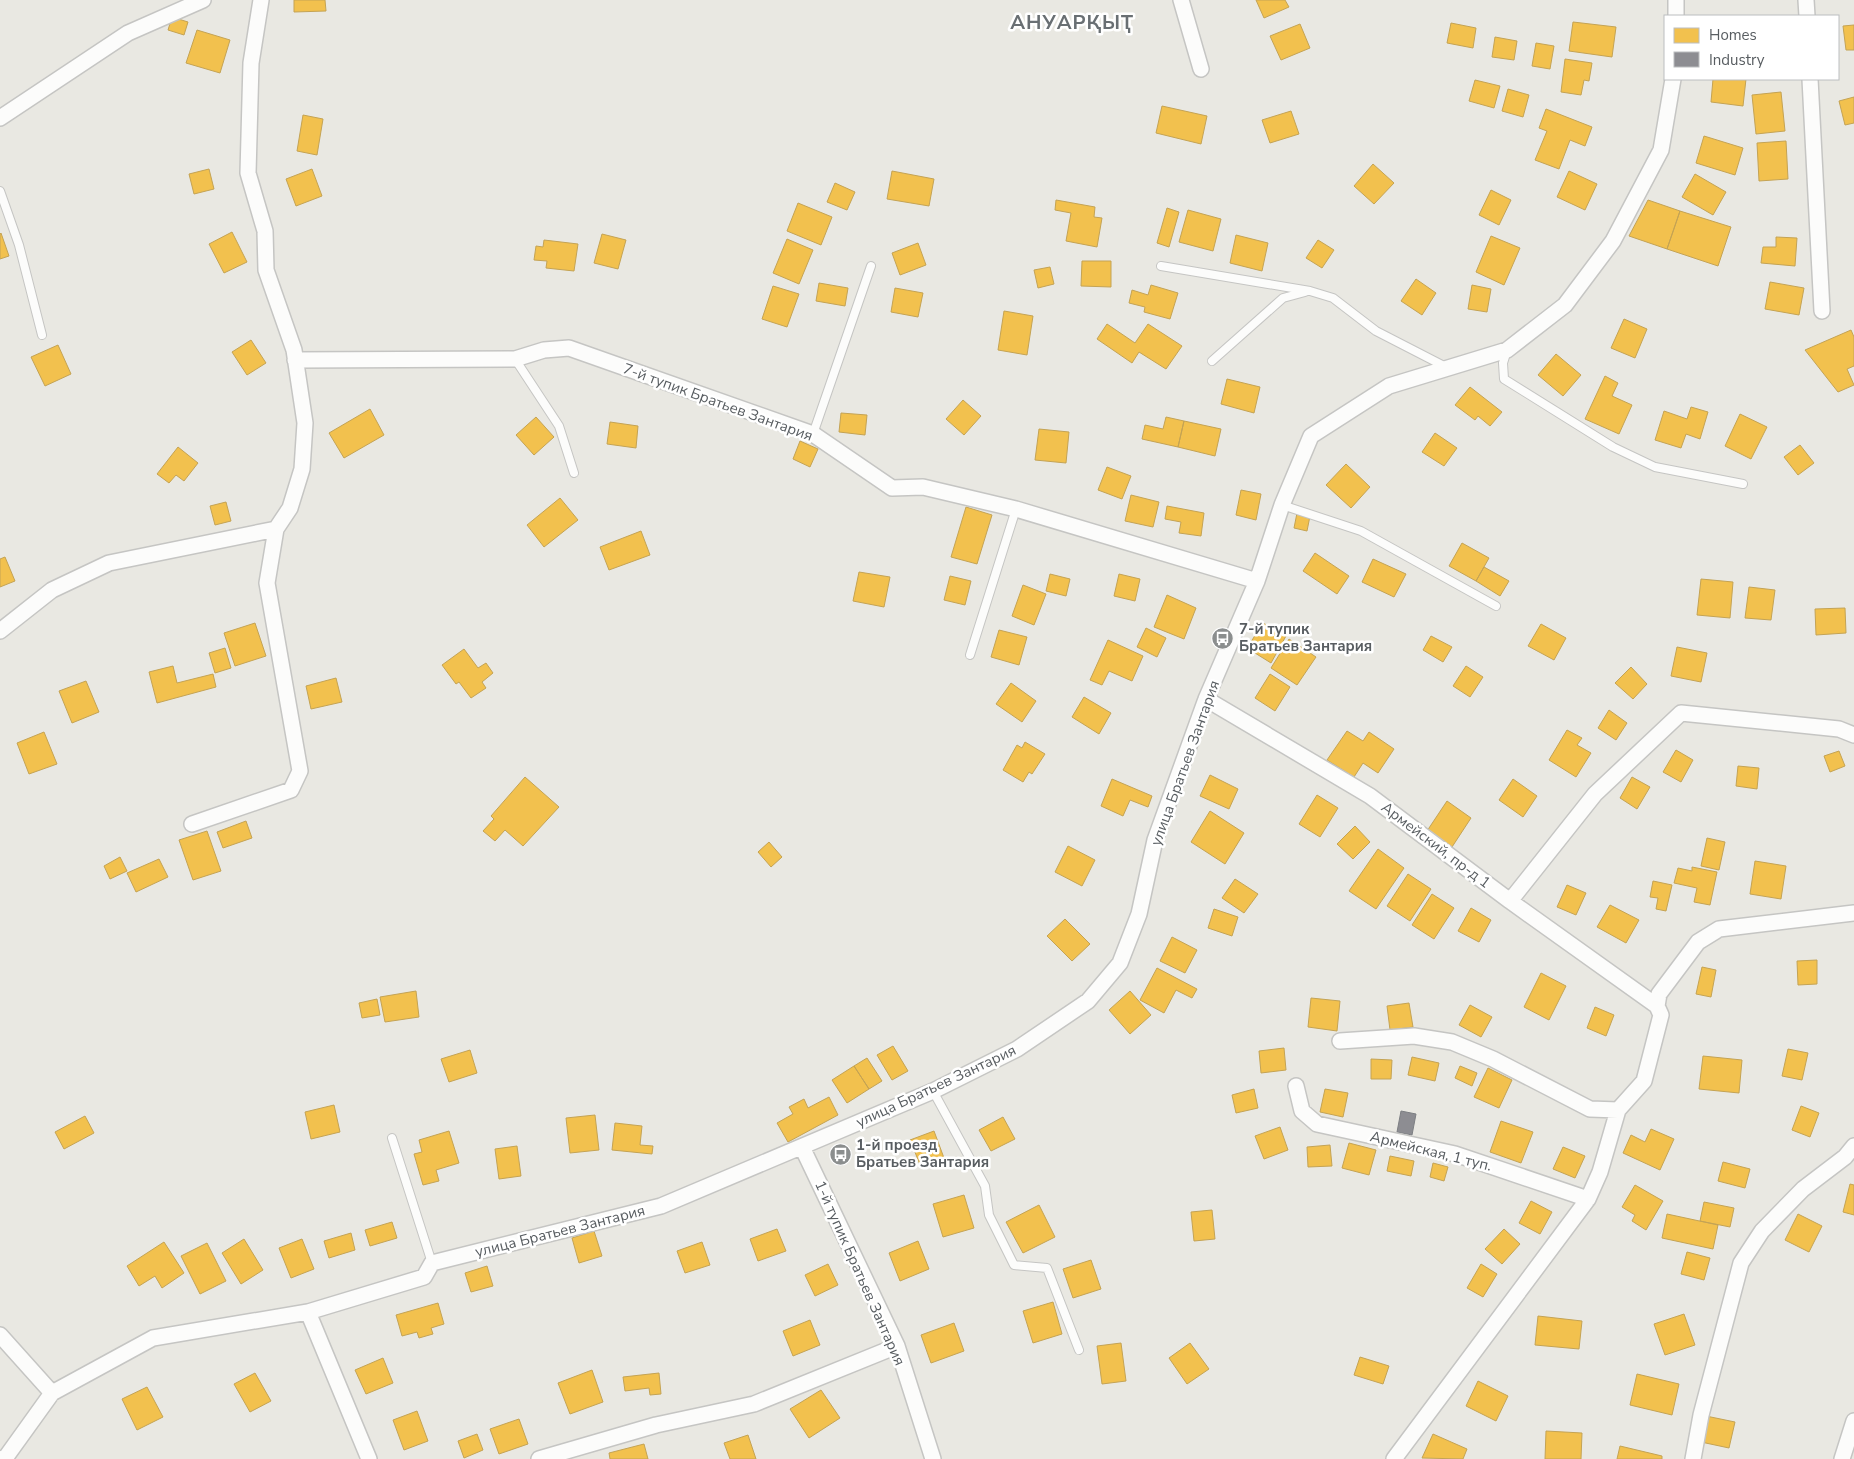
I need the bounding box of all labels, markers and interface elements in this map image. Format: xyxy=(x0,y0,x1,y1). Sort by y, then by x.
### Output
district label: АНУАРҚЫҬ xyxy=(1010,9,1134,36)
legend xyxy=(1664,15,1839,80)
text: Homes xyxy=(1709,25,1757,45)
text: Industry xyxy=(1709,50,1765,70)
street label: 7-й тупик Братьев Зантария xyxy=(620,358,816,446)
place label: 7-й тупик Братьев Зантария xyxy=(1239,619,1372,656)
bus stop icon: 7-й тупик Братьев Зантария xyxy=(1211,626,1235,650)
street label: улица Братьев Зантария xyxy=(1146,678,1224,848)
street label: Армейский, пр-д 1 xyxy=(1377,797,1495,893)
street label: улица Братьев Зантария xyxy=(853,1040,1019,1132)
street label: Армейская, 1 туп. xyxy=(1368,1126,1494,1176)
place label: 1-й проезд Братьев Зантария xyxy=(856,1135,989,1172)
bus stop icon: 1-й проезд Братьев Зантария xyxy=(828,1142,852,1166)
street label: 1-й тупик Братьев Зантария xyxy=(810,1177,910,1369)
street label: улица Братьев Зантария xyxy=(473,1200,647,1262)

